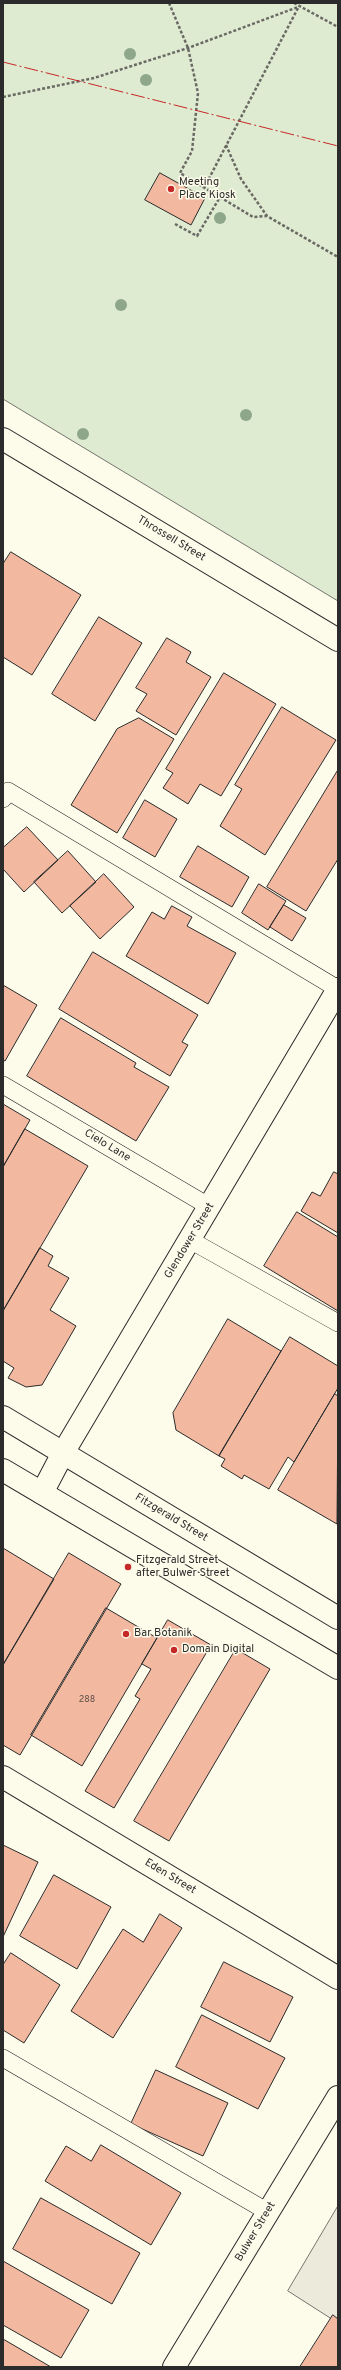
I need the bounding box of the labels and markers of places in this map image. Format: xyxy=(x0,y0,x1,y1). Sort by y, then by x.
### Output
place label: Meeting Place Kiosk xyxy=(179,176,236,202)
marker: Meeting Place Kiosk xyxy=(166,184,176,194)
place label: Fitzgerald Street after Bulwer Street xyxy=(136,1554,230,1580)
marker: Fitzgerald Street after Bulwer Street xyxy=(123,1562,133,1572)
place label: Bar Botanik xyxy=(134,1627,192,1641)
marker: Bar Botanik xyxy=(121,1629,131,1639)
place label: Domain Digital xyxy=(182,1643,254,1657)
marker: Domain Digital xyxy=(169,1645,179,1655)

